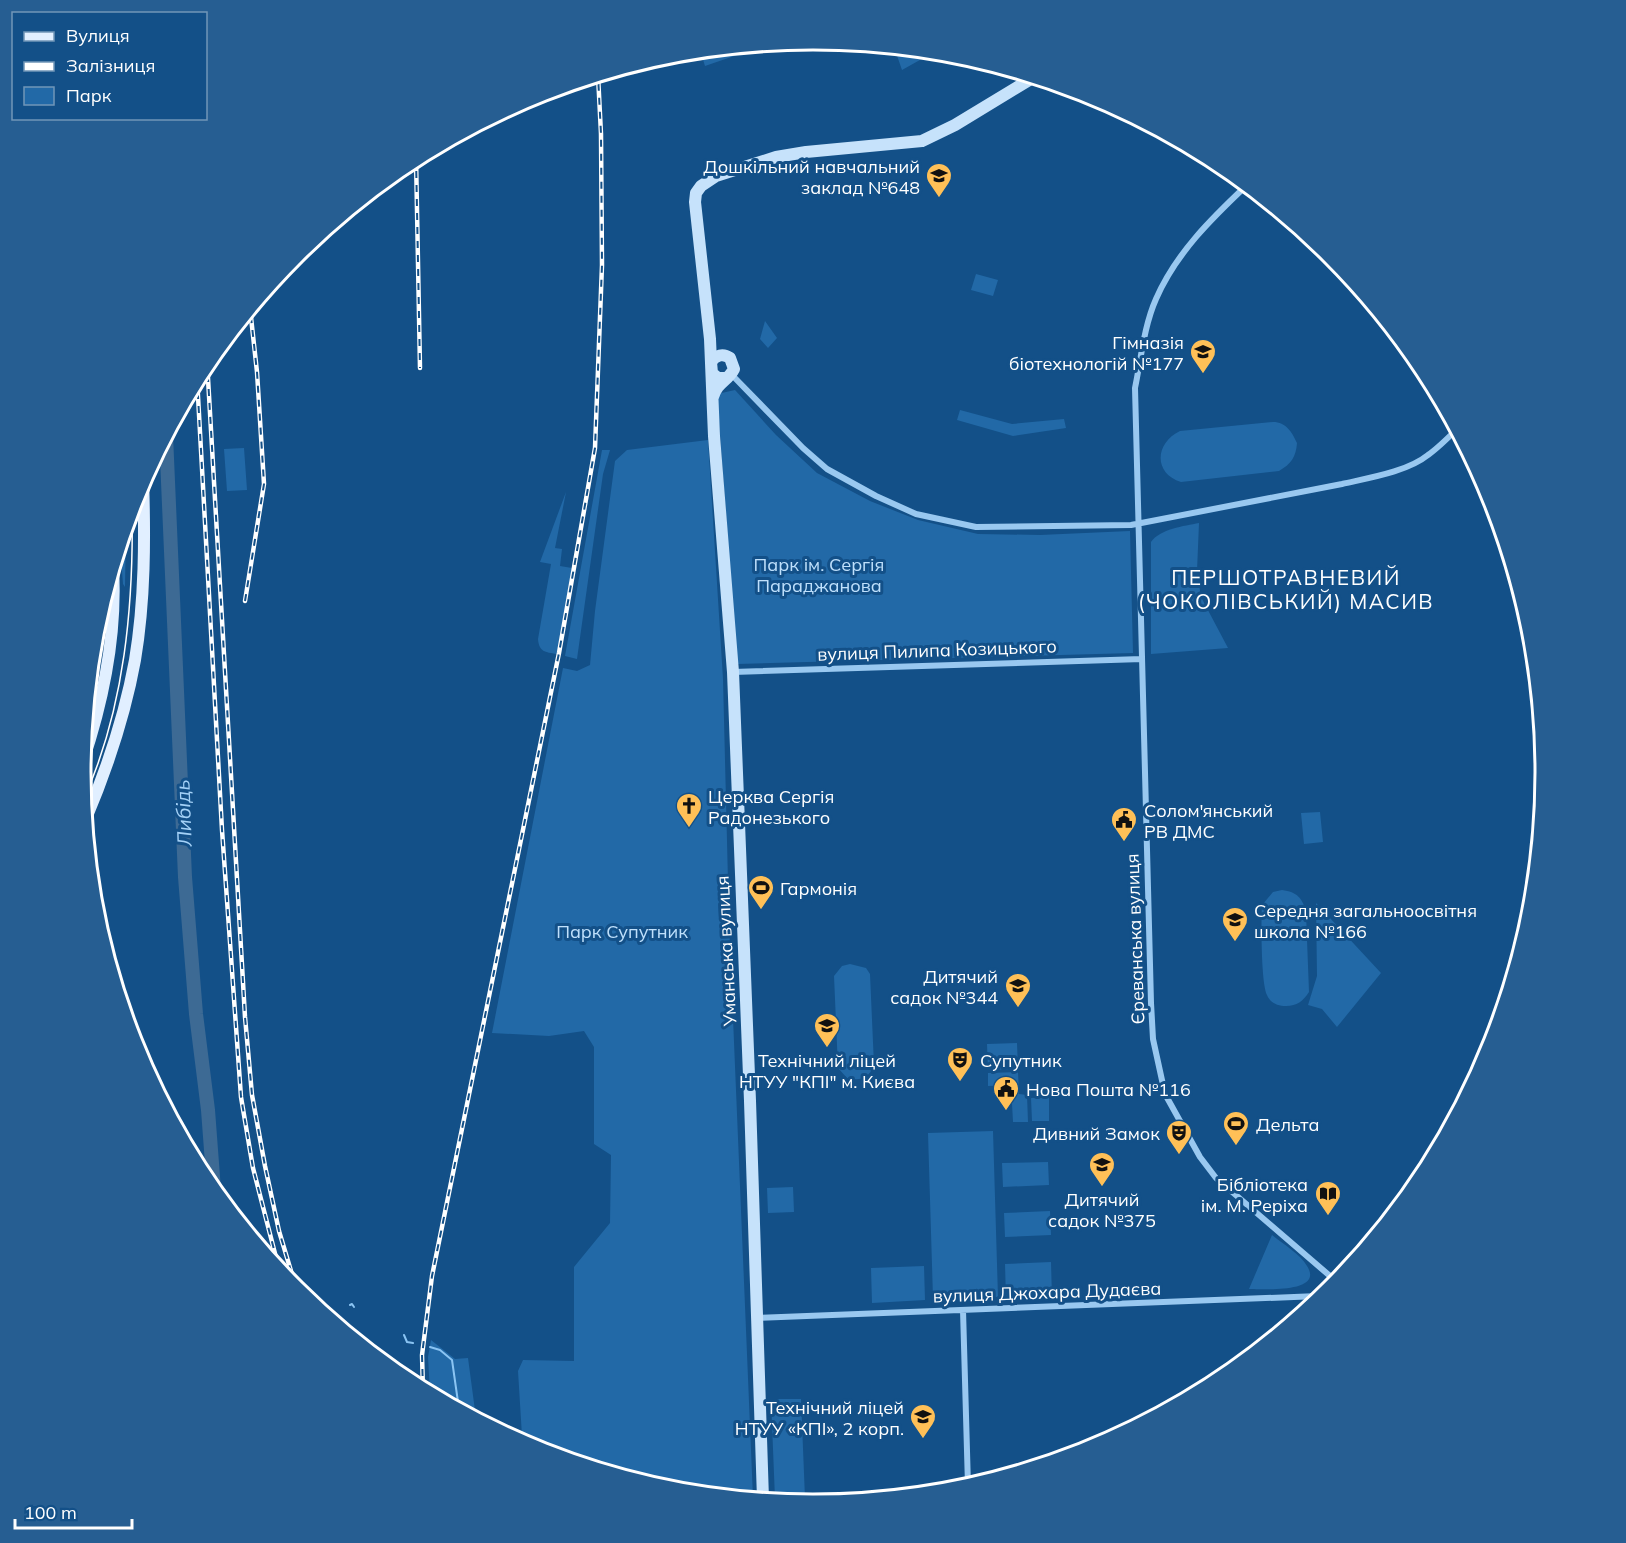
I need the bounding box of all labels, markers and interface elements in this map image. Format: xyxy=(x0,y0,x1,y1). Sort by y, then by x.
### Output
legend xyxy=(12,12,207,120)
text: Вулиця xyxy=(66,24,130,47)
text: Залізниця xyxy=(66,54,155,77)
text: Парк xyxy=(66,84,112,107)
place label: Дошкільний навчальний заклад №648 xyxy=(703,155,920,199)
school or university icon: Дошкільний навчальний заклад №648 xyxy=(924,161,954,199)
place label: Гімназія біотехнологій №177 xyxy=(1009,331,1184,375)
school or university icon: Гімназія біотехнологій №177 xyxy=(1188,337,1218,375)
park label: Парк ім. Сергія Параджанова xyxy=(754,553,884,597)
district label: ПЕРШОТРАВНЕВИЙ (ЧОКОЛІВСЬКИЙ) МАСИВ xyxy=(1138,564,1434,614)
street label: вулиця Пилипа Козицького xyxy=(817,634,1057,666)
water label: Либідь xyxy=(169,779,197,848)
place label: Церква Сергія Радонезького xyxy=(708,785,834,829)
church icon: Церква Сергія Радонезького xyxy=(674,791,704,829)
place label: Солом'янський РВ ДМС xyxy=(1144,799,1273,843)
public building icon: Солом'янський РВ ДМС xyxy=(1109,805,1139,843)
street label: Єреванська вулиця xyxy=(1121,853,1149,1025)
sports icon: Гармонія xyxy=(746,873,776,911)
street label: Уманська вулиця xyxy=(711,875,741,1028)
place label: Гармонія xyxy=(780,877,857,900)
place label: Середня загальноосвітня школа №166 xyxy=(1254,899,1477,943)
school or university icon: Середня загальноосвітня школа №166 xyxy=(1220,905,1250,943)
park label: Парк Супутник xyxy=(556,920,688,943)
place label: Дитячий садок №344 xyxy=(890,965,998,1009)
school or university icon: Дитячий садок №344 xyxy=(1003,971,1033,1009)
school or university icon: Технічний ліцей НТУУ "КПІ" м. Києва xyxy=(812,1011,842,1049)
theatre icon: Супутник xyxy=(945,1045,975,1083)
place label: Технічний ліцей НТУУ "КПІ" м. Києва xyxy=(739,1049,915,1093)
place label: Супутник xyxy=(980,1049,1062,1072)
public building icon: Нова Пошта №116 xyxy=(991,1074,1021,1112)
place label: Нова Пошта №116 xyxy=(1026,1078,1191,1101)
sports icon: Дельта xyxy=(1221,1109,1251,1147)
place label: Дельта xyxy=(1256,1113,1320,1136)
theatre icon: Дивний Замок xyxy=(1164,1118,1194,1156)
place label: Дивний Замок xyxy=(1033,1122,1160,1145)
school or university icon: Дитячий садок №375 xyxy=(1087,1150,1117,1188)
place label: Бібліотека ім. М. Реріха xyxy=(1201,1173,1308,1217)
library icon: Бібліотека ім. М. Реріха xyxy=(1313,1179,1343,1217)
place label: Дитячий садок №375 xyxy=(1048,1188,1156,1232)
street label: вулиця Джохара Дудаєва xyxy=(932,1277,1162,1307)
place label: Технічний ліцей НТУУ «КПІ», 2 корп. xyxy=(735,1396,904,1440)
school or university icon: Технічний ліцей НТУУ «КПІ», 2 корп. xyxy=(908,1402,938,1440)
scale bar xyxy=(15,1492,132,1530)
text: 100 m xyxy=(24,1501,77,1524)

